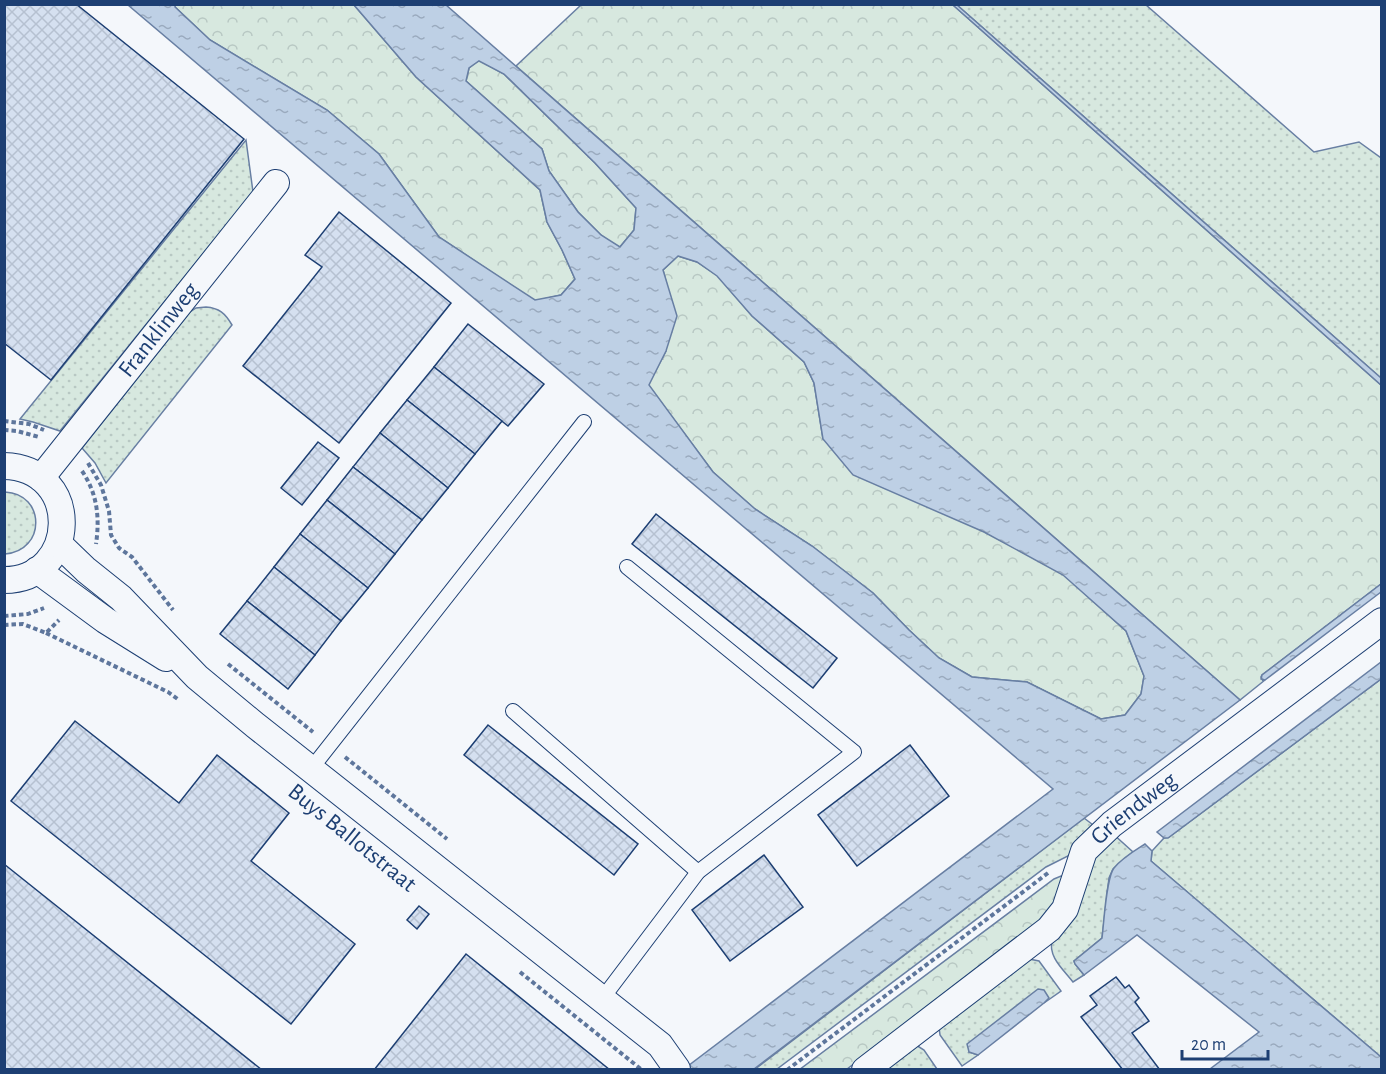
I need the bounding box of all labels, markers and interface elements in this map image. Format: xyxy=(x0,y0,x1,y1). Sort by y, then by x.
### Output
street label: Franklinweg xyxy=(114,278,204,382)
street label: Griendweg xyxy=(1086,768,1181,849)
street label: Buys Ballotstraat xyxy=(283,779,421,897)
scale bar xyxy=(1182,1023,1268,1061)
text: 20 m xyxy=(1191,1036,1226,1054)

